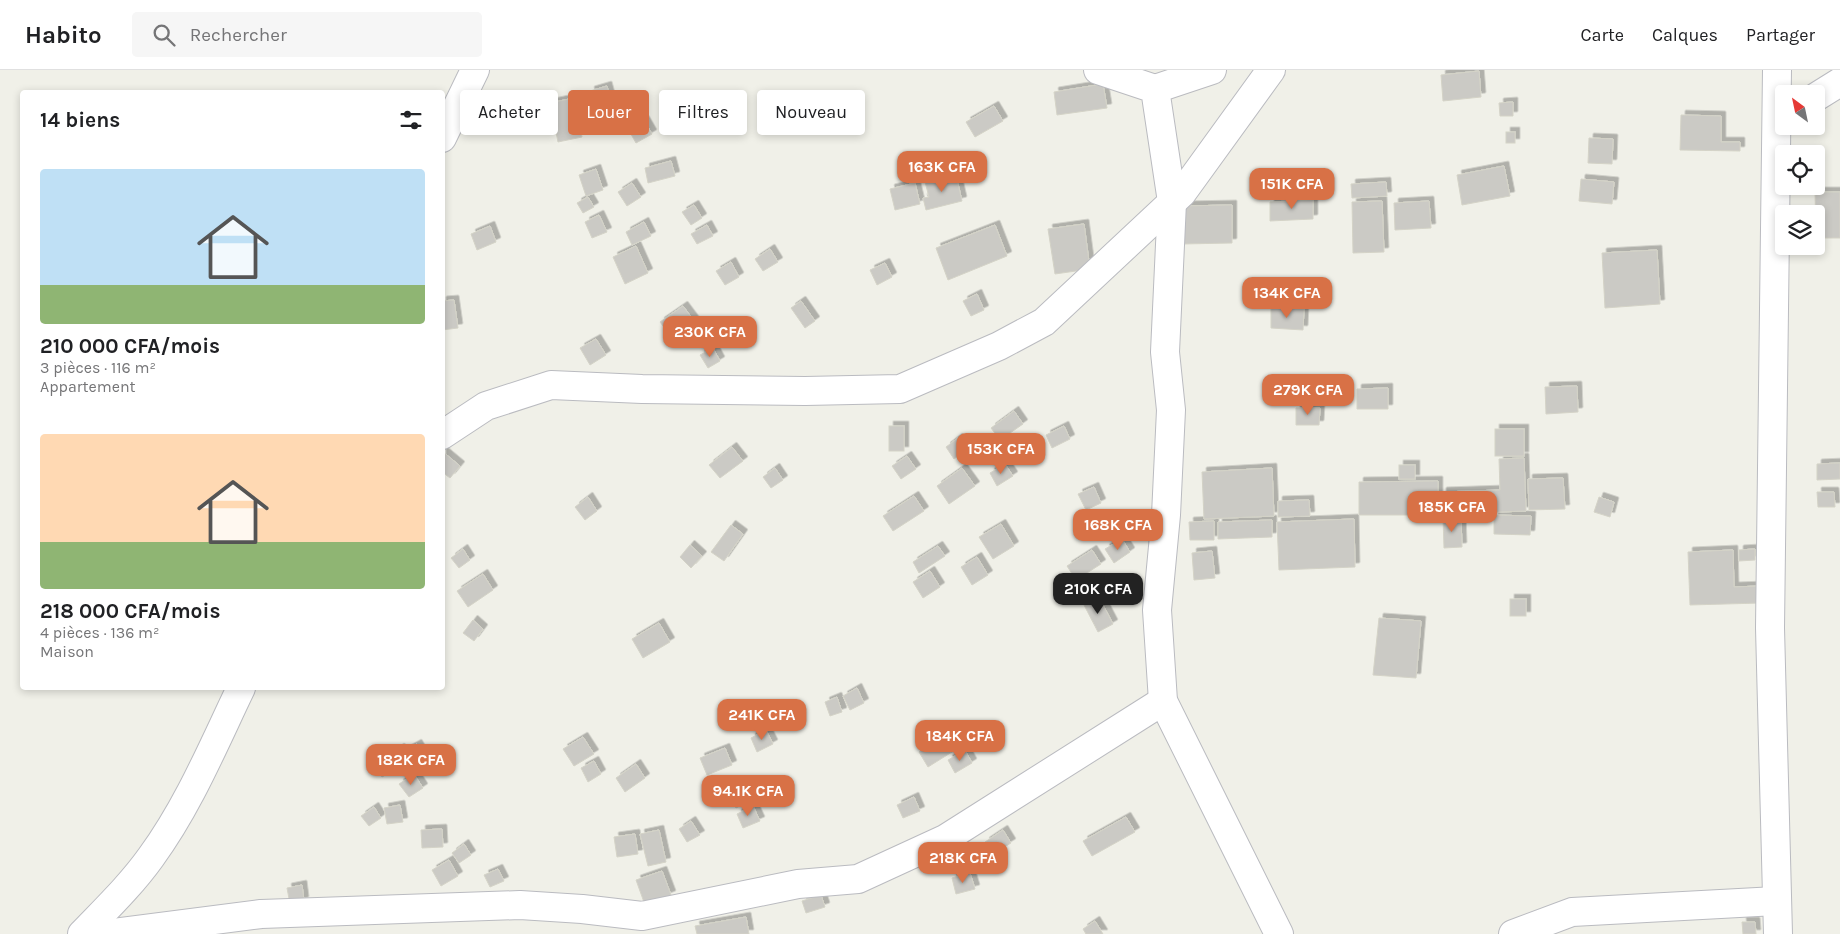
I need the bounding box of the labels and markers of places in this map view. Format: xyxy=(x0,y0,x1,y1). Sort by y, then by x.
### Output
pin: 163K CFA xyxy=(890,150,994,193)
pin: 151K CFA xyxy=(1240,168,1344,210)
pin: 134K CFA xyxy=(1235,276,1339,319)
pin: 230K CFA xyxy=(658,316,762,358)
pin: 279K CFA xyxy=(1256,374,1360,416)
pin: 153K CFA xyxy=(949,432,1053,475)
pin: 185K CFA xyxy=(1400,490,1504,533)
pin: 168K CFA xyxy=(1066,508,1170,551)
pin: 210K CFA xyxy=(1046,572,1150,615)
pin: 241K CFA xyxy=(710,698,814,741)
pin: 184K CFA xyxy=(908,720,1012,762)
pin: 182K CFA xyxy=(359,744,463,786)
pin: 94.1K CFA xyxy=(691,774,805,817)
pin: 218K CFA xyxy=(911,842,1015,884)

